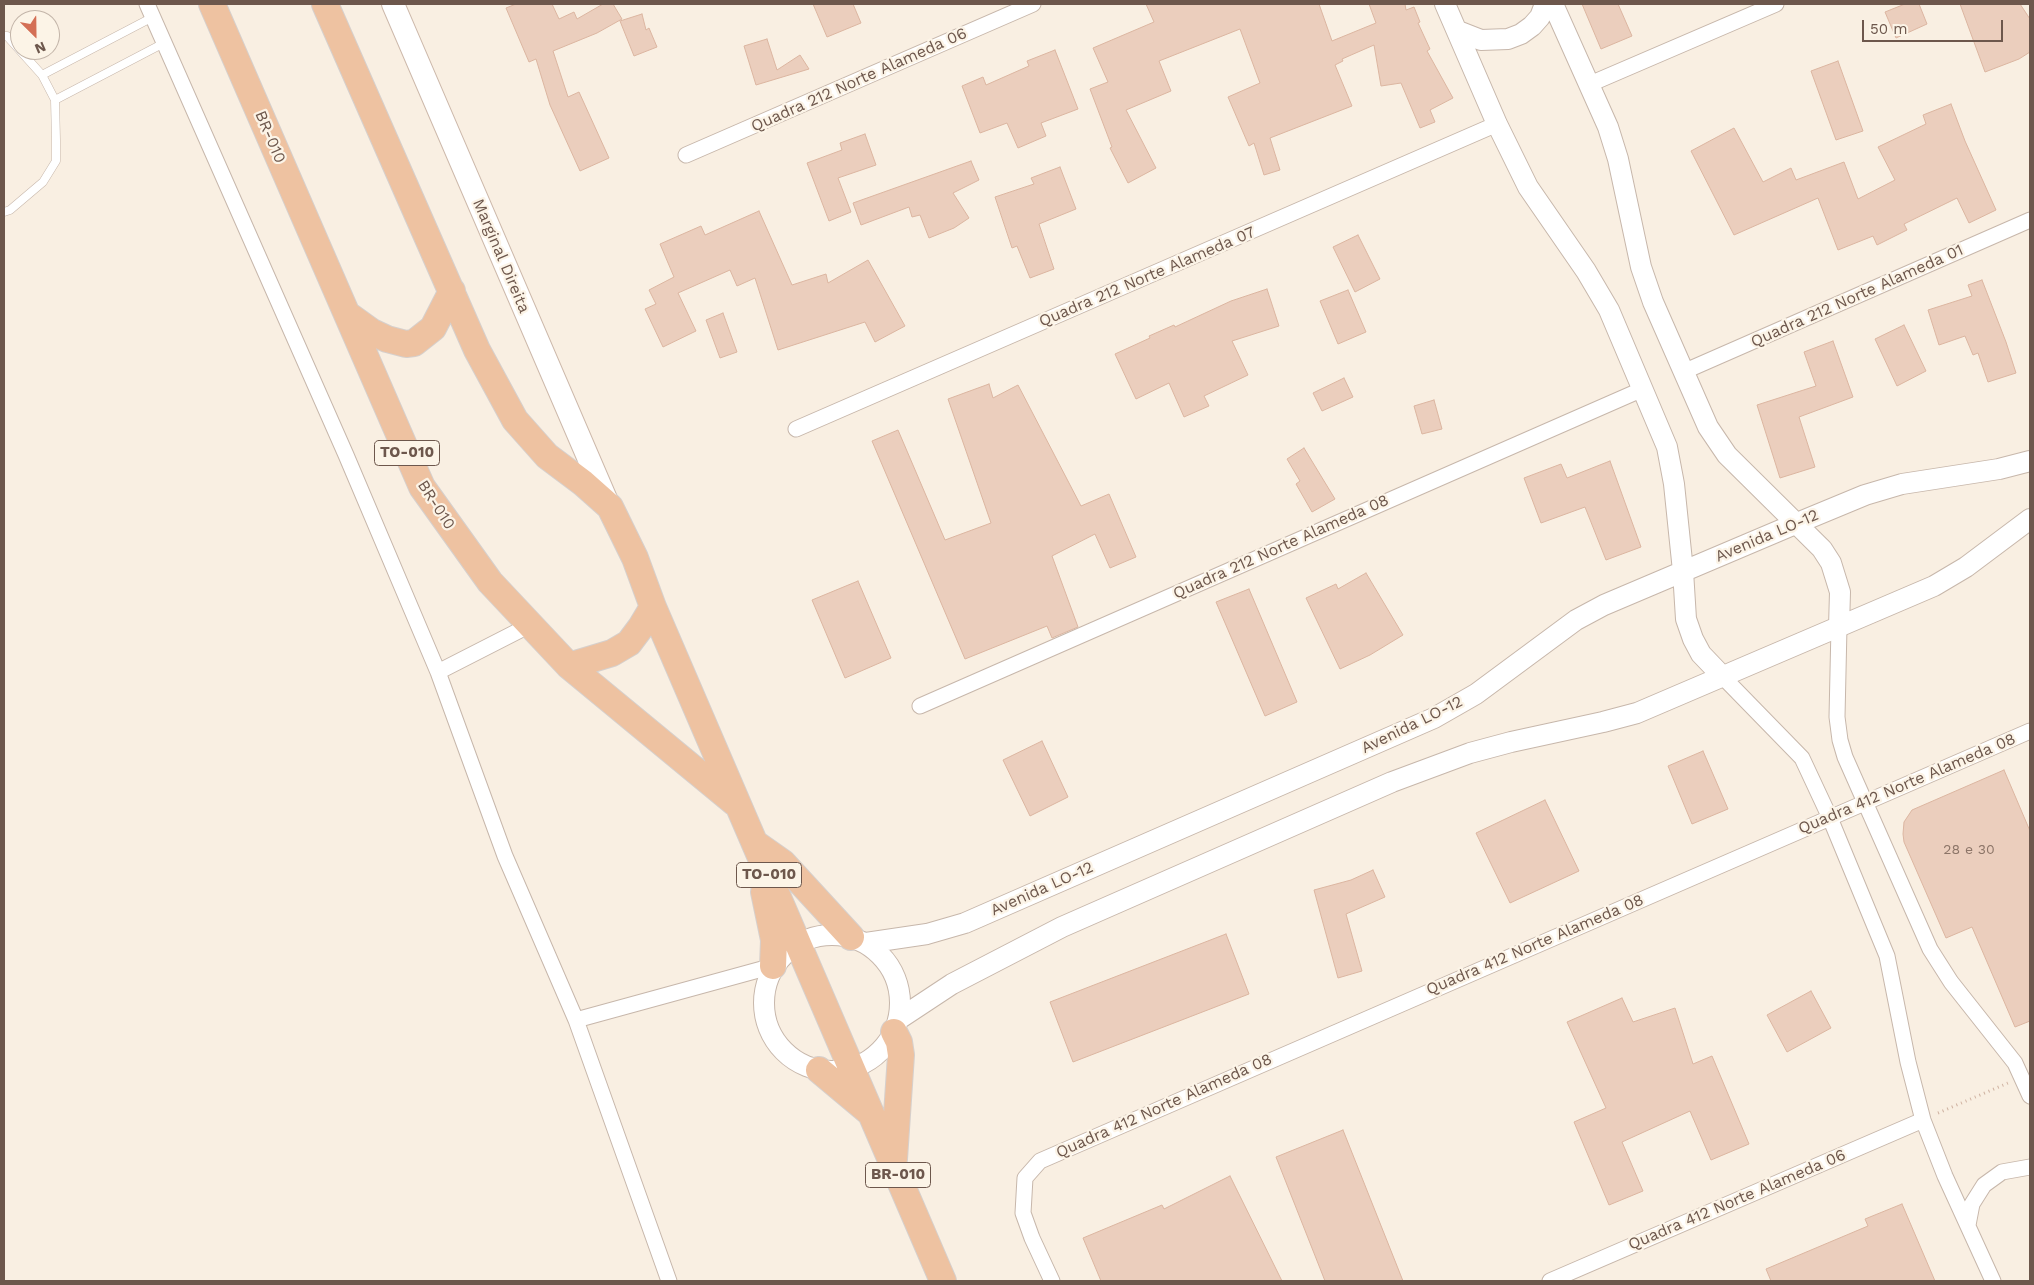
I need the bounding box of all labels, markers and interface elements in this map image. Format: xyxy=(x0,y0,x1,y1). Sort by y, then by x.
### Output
north arrow xyxy=(10,10,60,60)
scale bar xyxy=(1864,10,2005,42)
text: 50 m xyxy=(1870,20,1907,38)
street label: Quadra 212 Norte Alameda 06 xyxy=(748,24,970,136)
text: N xyxy=(33,38,48,57)
street label: BR-010 xyxy=(250,108,290,166)
street label: Marginal Direita xyxy=(468,196,534,316)
street label: Quadra 212 Norte Alameda 07 xyxy=(1036,223,1258,331)
street label: Quadra 212 Norte Alameda 01 xyxy=(1748,240,1966,352)
road number: TO-010 xyxy=(374,440,440,466)
street label: BR-010 xyxy=(413,477,459,533)
street label: Quadra 212 Norte Alameda 08 xyxy=(1170,491,1392,603)
street label: Avenida LO-12 xyxy=(1712,506,1822,566)
street label: Avenida LO-12 xyxy=(1358,692,1466,758)
street label: Quadra 412 Norte Alameda 08 xyxy=(1795,729,2019,839)
house number: 28 e 30 xyxy=(1943,842,1995,858)
street label: Avenida LO-12 xyxy=(988,858,1096,920)
road number: TO-010 xyxy=(736,862,802,888)
street label: Quadra 412 Norte Alameda 08 xyxy=(1423,890,1647,1000)
street label: Quadra 412 Norte Alameda 08 xyxy=(1053,1050,1275,1162)
street label: Quadra 412 Norte Alameda 06 xyxy=(1625,1145,1849,1255)
road number: BR-010 xyxy=(866,1162,930,1188)

